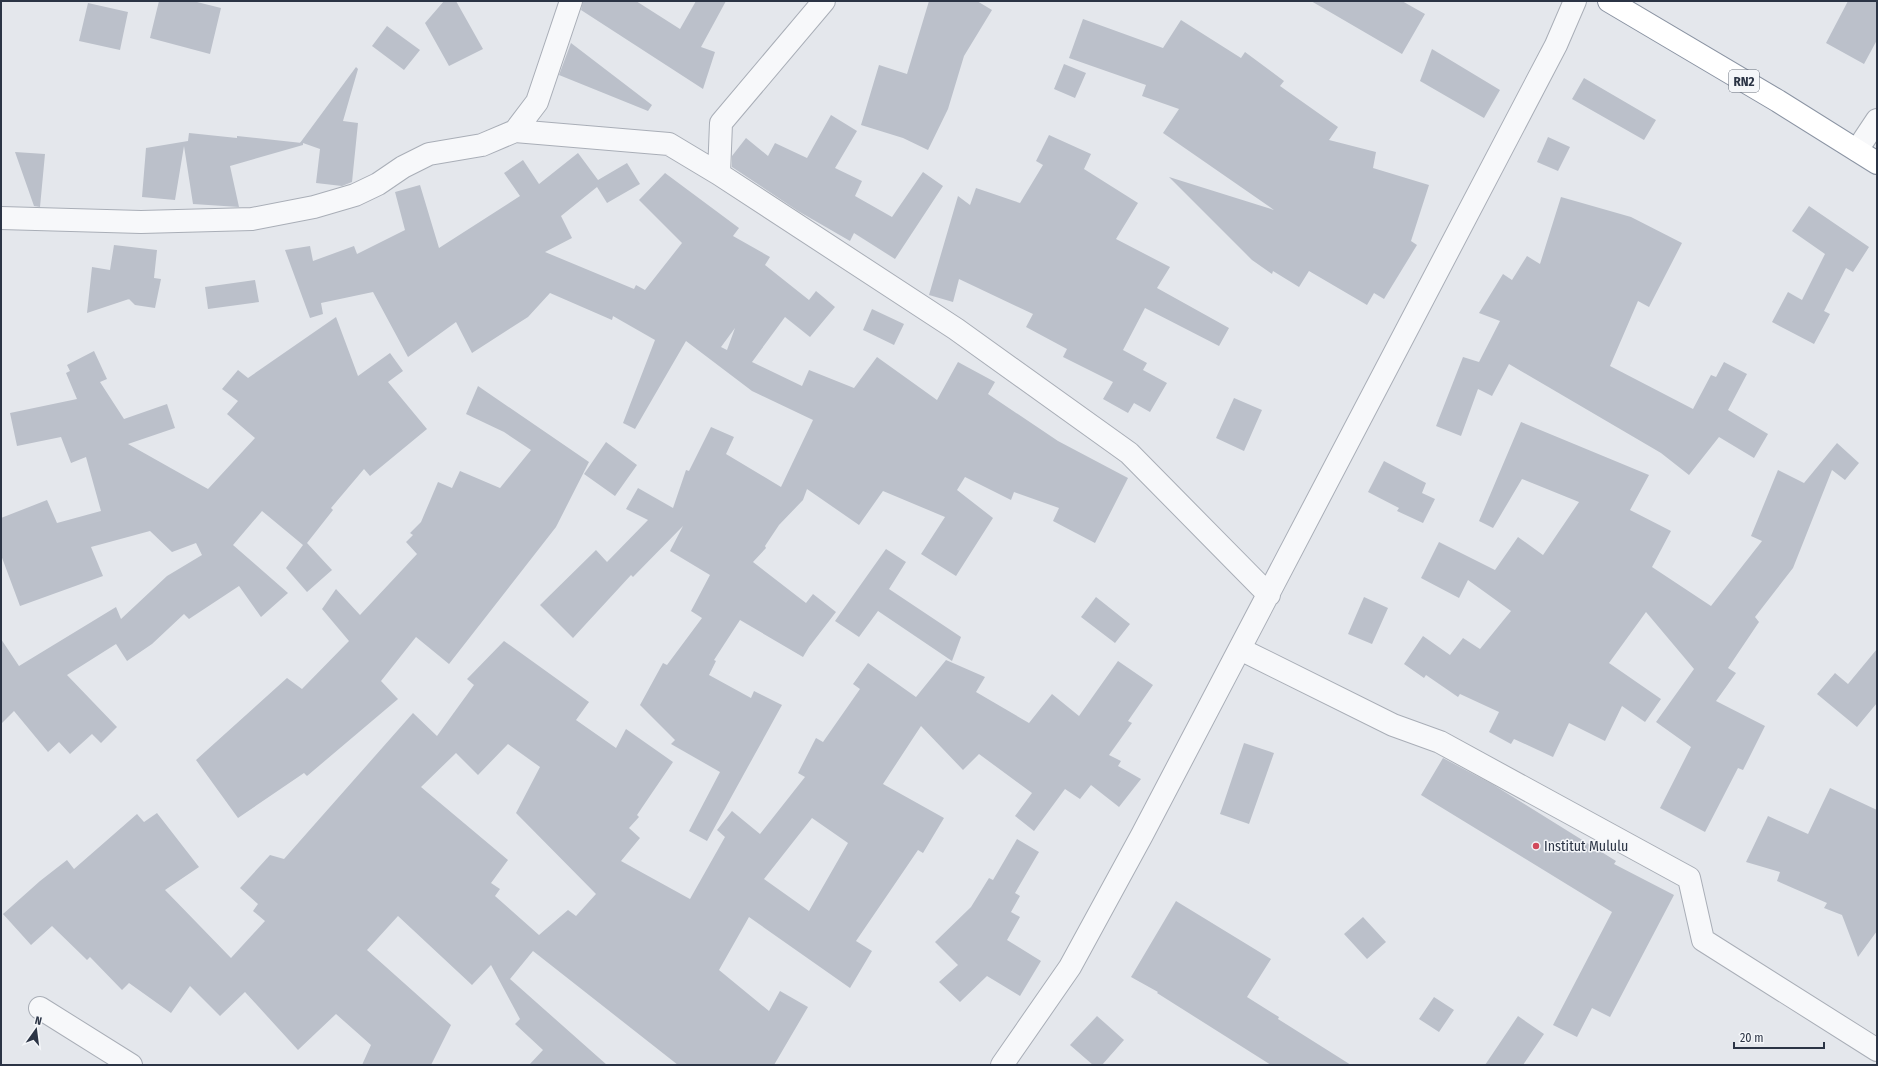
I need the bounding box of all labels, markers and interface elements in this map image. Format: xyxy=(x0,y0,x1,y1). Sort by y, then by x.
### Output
road number: RN2 xyxy=(1729,70,1759,92)
place label: Institut Mululu xyxy=(1544,838,1628,855)
marker: Institut Mululu xyxy=(1531,841,1541,851)
north arrow xyxy=(16,1010,56,1050)
text: N xyxy=(34,1014,43,1028)
scale bar xyxy=(1734,1024,1824,1050)
text: 20 m xyxy=(1740,1031,1764,1045)

